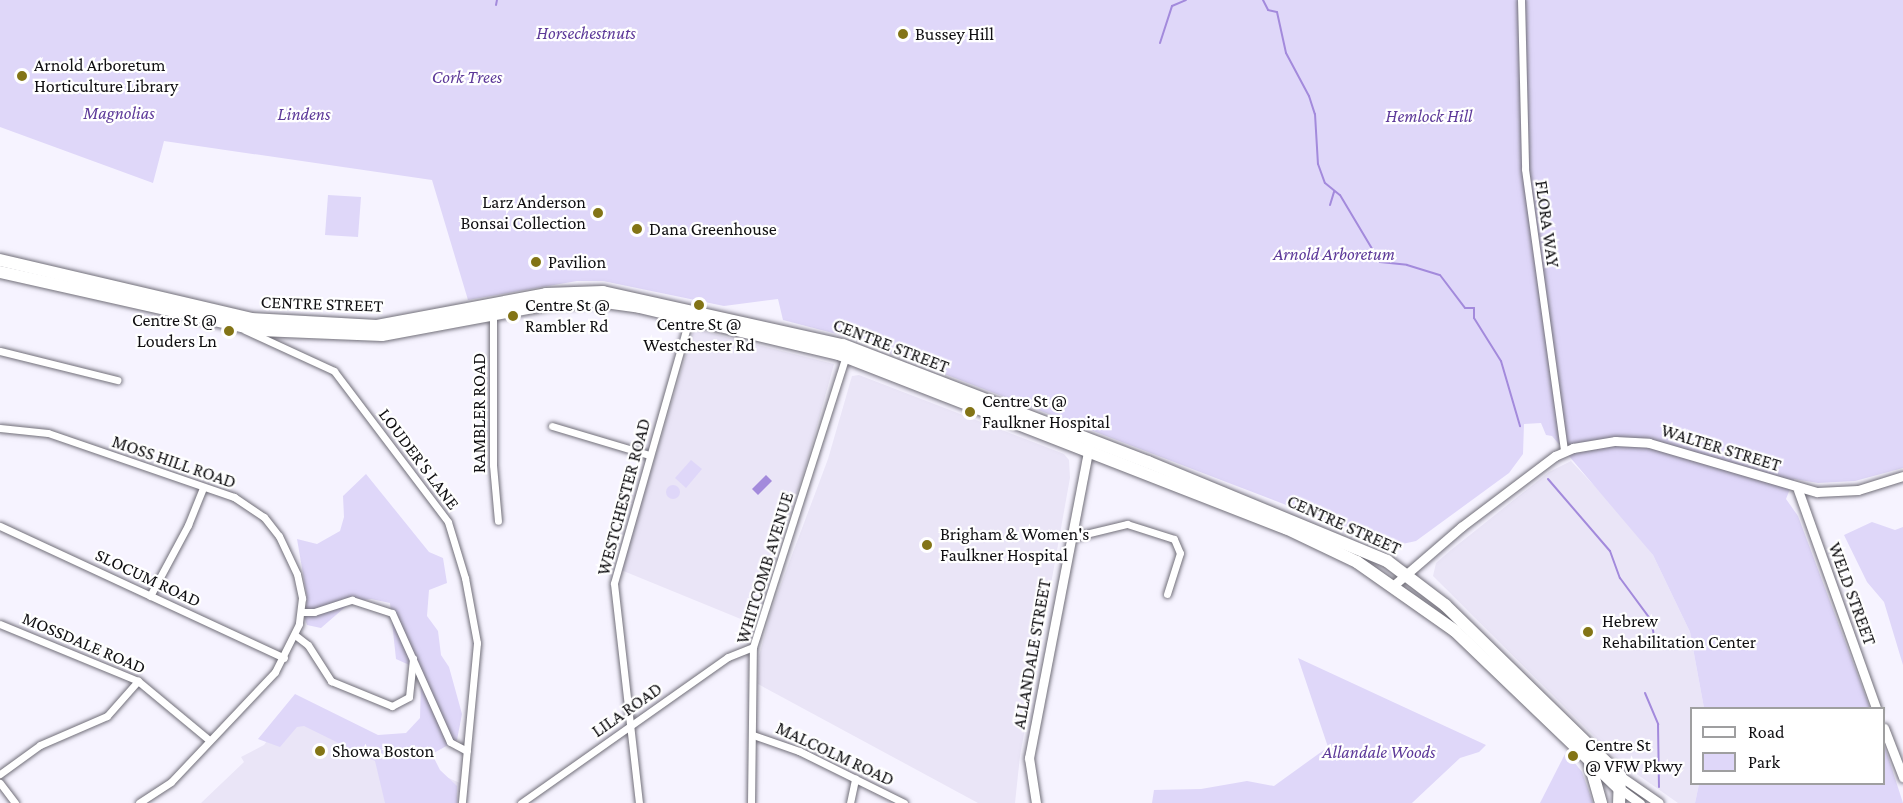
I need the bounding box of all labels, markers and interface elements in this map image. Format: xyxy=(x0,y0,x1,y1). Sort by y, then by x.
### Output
park label: Horsechestnuts xyxy=(536,22,636,44)
place label: Bussey Hill xyxy=(915,23,994,45)
marker: Bussey Hill xyxy=(896,27,910,41)
place label: Arnold Arboretum Horticulture Library xyxy=(34,55,178,98)
park label: Cork Trees xyxy=(432,66,502,88)
marker: Arnold Arboretum Horticulture Library xyxy=(15,69,29,83)
park label: Magnolias xyxy=(83,102,155,124)
park label: Lindens xyxy=(278,103,330,125)
park label: Hemlock Hill xyxy=(1386,105,1472,127)
street label: FLORA WAY xyxy=(1530,179,1564,269)
place label: Larz Anderson Bonsai Collection xyxy=(461,192,586,234)
marker: Larz Anderson Bonsai Collection xyxy=(591,206,605,220)
place label: Dana Greenhouse xyxy=(649,218,777,240)
marker: Dana Greenhouse xyxy=(630,222,644,236)
park label: Arnold Arboretum xyxy=(1273,243,1395,265)
place label: Pavilion xyxy=(548,251,606,273)
marker: Pavilion xyxy=(529,255,543,269)
street label: CENTRE STREET xyxy=(260,291,384,317)
place label: Centre St @ Rambler Rd xyxy=(525,295,610,338)
marker: Centre St @ Westchester Rd xyxy=(692,298,706,312)
marker: Centre St @ Rambler Rd xyxy=(506,309,520,323)
place label: Centre St @ Louders Ln xyxy=(132,310,217,352)
place label: Centre St @ Westchester Rd xyxy=(643,314,755,356)
street label: CENTRE STREET xyxy=(830,314,952,378)
marker: Centre St @ Louders Ln xyxy=(222,324,236,338)
street label: RAMBLER ROAD xyxy=(468,353,490,473)
place label: Centre St @ Faulkner Hospital xyxy=(982,391,1110,434)
street label: LOUDER'S LANE xyxy=(374,404,464,514)
marker: Centre St @ Faulkner Hospital xyxy=(963,405,977,419)
street label: WESTCHESTER ROAD xyxy=(593,416,655,578)
street label: WALTER STREET xyxy=(1658,420,1784,476)
street label: MOSS HILL ROAD xyxy=(109,431,239,493)
street label: WHITCOMB AVENUE xyxy=(732,490,798,646)
street label: CENTRE STREET xyxy=(1284,490,1404,560)
place label: Brigham & Women's Faulkner Hospital xyxy=(940,524,1089,566)
marker: Brigham & Women's Faulkner Hospital xyxy=(918,536,936,554)
street label: WELD STREET xyxy=(1823,540,1881,648)
street label: SLOCUM ROAD xyxy=(92,544,204,612)
street label: ALLANDALE STREET xyxy=(1008,577,1056,731)
street label: MOSSDALE ROAD xyxy=(19,607,149,679)
place label: Hebrew Rehabilitation Center xyxy=(1602,611,1756,654)
marker: Hebrew Rehabilitation Center xyxy=(1579,623,1597,641)
street label: LILA ROAD xyxy=(588,678,666,742)
legend xyxy=(1690,707,1885,785)
street label: MALCOLM ROAD xyxy=(772,717,898,791)
text: Road xyxy=(1748,722,1785,742)
place label: Centre St @ VFW Pkwy xyxy=(1585,735,1682,777)
place label: Showa Boston xyxy=(332,740,434,762)
park label: Allandale Woods xyxy=(1322,741,1436,763)
marker: Showa Boston xyxy=(313,744,327,758)
marker: Centre St @ VFW Pkwy xyxy=(1566,749,1580,763)
text: Park xyxy=(1748,752,1780,772)

